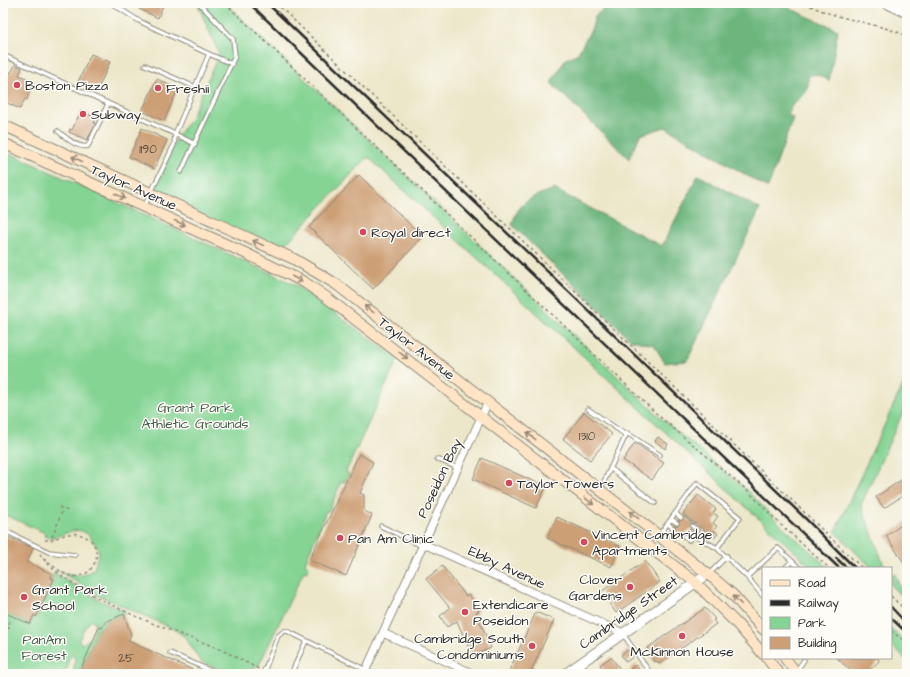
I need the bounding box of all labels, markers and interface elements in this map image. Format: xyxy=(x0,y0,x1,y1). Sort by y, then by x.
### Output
place label: Boston Pizza xyxy=(25,76,108,96)
place label: Freshii xyxy=(166,79,209,99)
marker: Boston Pizza xyxy=(12,80,22,90)
marker: Freshii xyxy=(153,83,163,93)
place label: Subway xyxy=(91,105,141,125)
marker: Subway xyxy=(78,109,88,119)
house number: 1190 xyxy=(139,141,157,158)
one-way arrow xyxy=(72,155,84,162)
street label: Taylor Avenue xyxy=(87,160,180,216)
one-way arrow xyxy=(113,193,125,200)
one-way arrow xyxy=(173,220,185,227)
place label: Royal direct xyxy=(371,223,451,243)
marker: Royal direct xyxy=(358,227,368,237)
one-way arrow xyxy=(252,239,264,246)
one-way arrow xyxy=(291,276,303,283)
one-way arrow xyxy=(364,305,375,313)
street label: Taylor Avenue xyxy=(374,312,459,385)
one-way arrow xyxy=(397,350,408,359)
park label: Grant Park Athletic Grounds xyxy=(141,398,249,434)
house number: 1310 xyxy=(579,428,596,445)
one-way arrow xyxy=(525,431,536,440)
street label: Poseidon Bay xyxy=(413,435,467,522)
place label: Taylor Towers xyxy=(517,474,614,494)
marker: Taylor Towers xyxy=(504,478,514,488)
one-way arrow xyxy=(584,497,595,505)
one-way arrow xyxy=(628,511,639,519)
place label: Vincent Cambridge Apartments xyxy=(592,525,713,561)
place label: Pan Am Clinic xyxy=(348,529,434,549)
marker: Pan Am Clinic xyxy=(335,533,345,543)
marker: Vincent Cambridge Apartments xyxy=(579,537,589,547)
street label: Ebby Avenue xyxy=(465,541,549,595)
legend xyxy=(762,567,892,659)
place label: Clover Gardens xyxy=(569,570,622,606)
street label: Cambridge Street xyxy=(575,571,682,654)
text: Road xyxy=(798,575,826,592)
place label: Grant Park School xyxy=(32,580,108,616)
marker: Clover Gardens xyxy=(625,582,635,592)
marker: Grant Park School xyxy=(19,592,29,602)
place label: Extendicare Poseidon xyxy=(473,595,549,631)
one-way arrow xyxy=(732,595,742,605)
text: Railway xyxy=(798,595,839,613)
marker: Extendicare Poseidon xyxy=(460,607,470,617)
text: Park xyxy=(798,615,826,632)
place label: Cambridge South Condominiums xyxy=(414,629,524,665)
park label: PanAm Forest xyxy=(21,630,67,666)
marker: McKinnon House xyxy=(677,631,687,641)
text: Building xyxy=(798,635,836,653)
marker: Cambridge South Condominiums xyxy=(527,641,537,651)
place label: McKinnon House xyxy=(630,642,734,662)
house number: 25 xyxy=(118,650,134,667)

